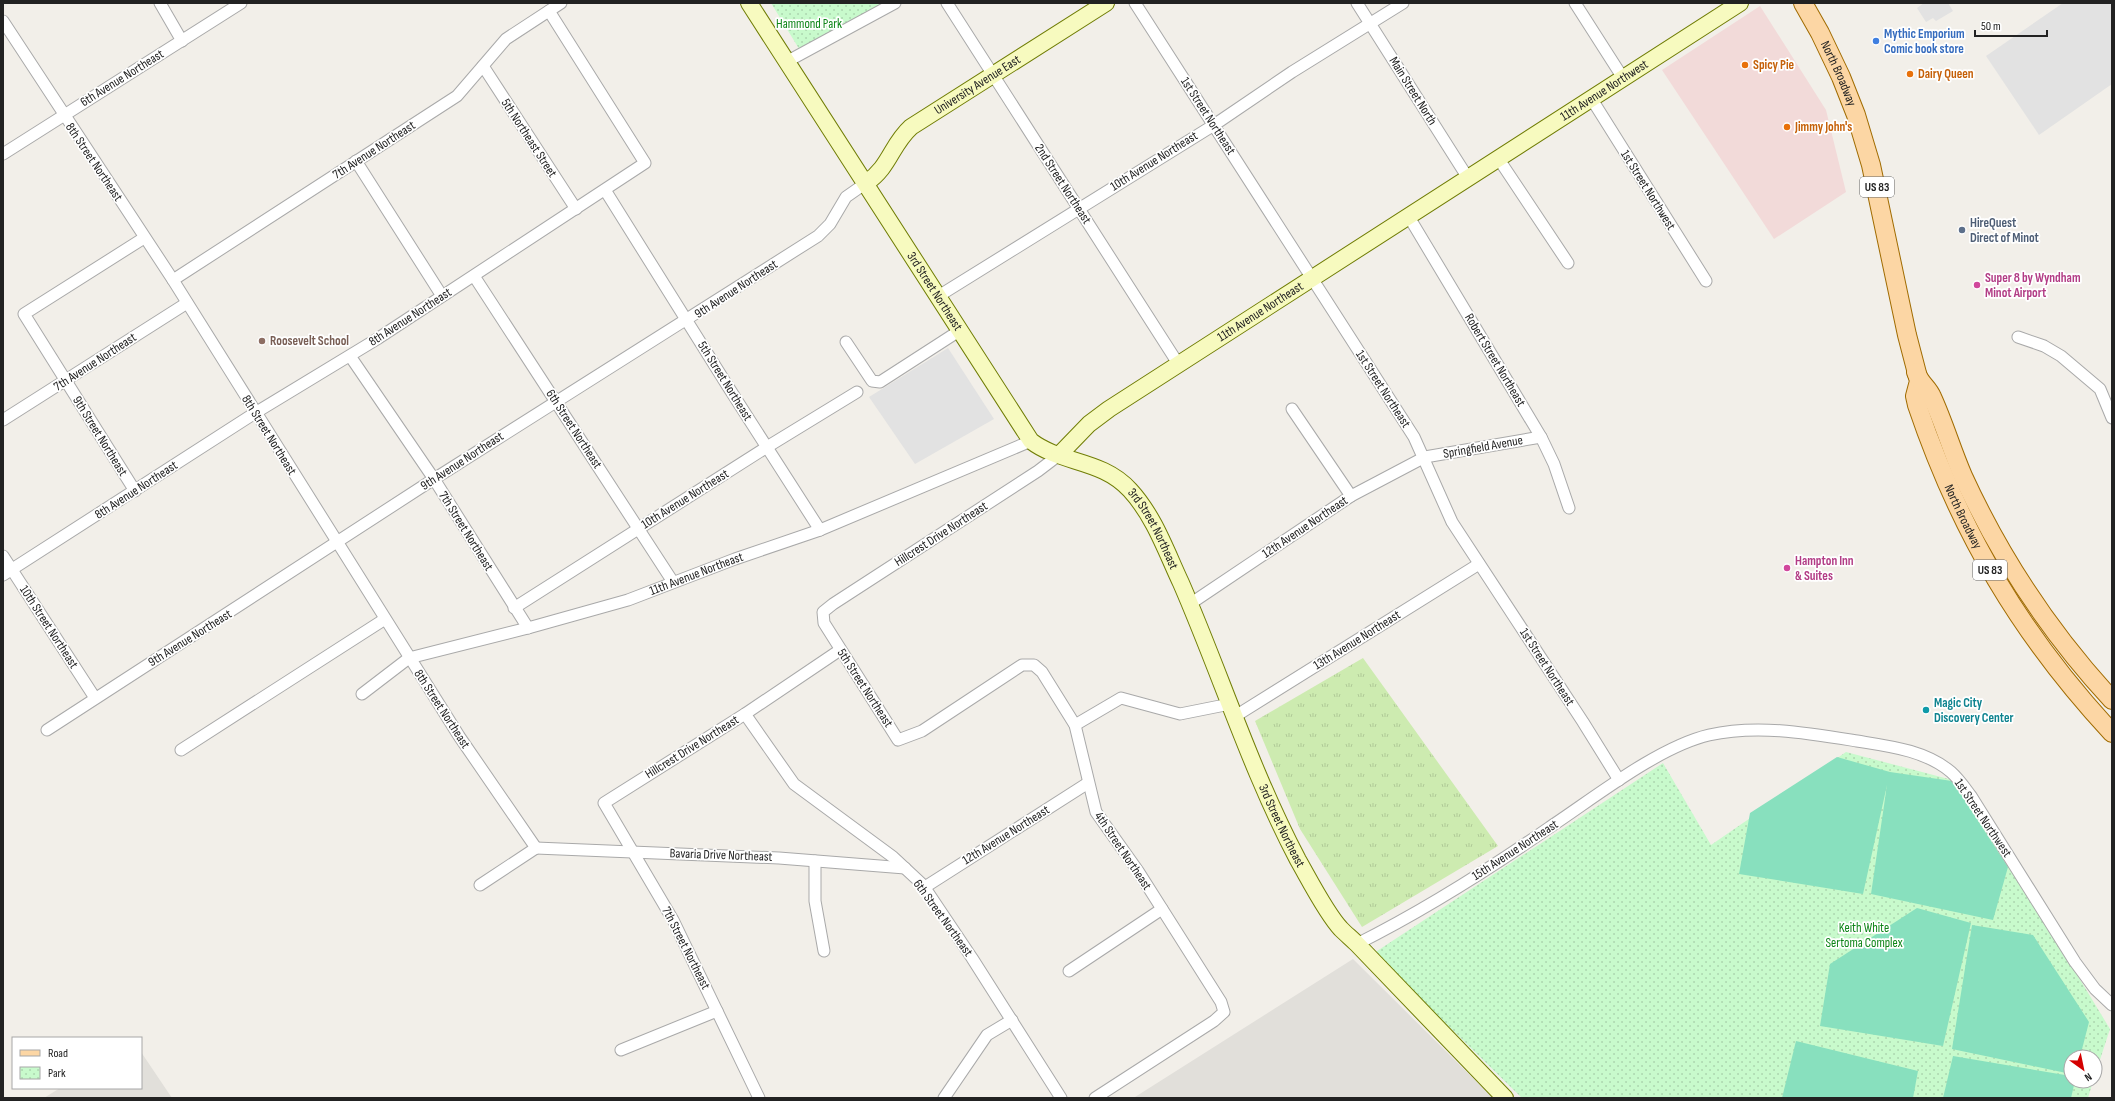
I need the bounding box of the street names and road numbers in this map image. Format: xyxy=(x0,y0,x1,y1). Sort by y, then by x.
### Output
street label: North Broadway xyxy=(1817,38,1860,108)
street label: 6th Avenue Northeast xyxy=(77,46,167,110)
street label: University Avenue East xyxy=(931,51,1023,118)
street label: Main Street North xyxy=(1386,54,1440,128)
street label: 11th Avenue Northwest xyxy=(1557,56,1651,124)
street label: 1st Street Northeast xyxy=(1177,74,1239,158)
street label: 5th Northeast Street xyxy=(498,96,560,180)
street label: 7th Avenue Northeast xyxy=(330,117,418,183)
street label: 8th Street Northeast xyxy=(62,120,126,204)
street label: 10th Avenue Northeast xyxy=(1107,128,1201,194)
street label: 2nd Street Northeast xyxy=(1031,141,1095,227)
street label: 1st Street Northwest xyxy=(1617,147,1679,233)
road number: US 83 xyxy=(1860,177,1894,197)
street label: 3rd Street Northeast xyxy=(903,249,966,334)
street label: 9th Avenue Northeast xyxy=(692,256,780,322)
street label: 11th Avenue Northeast xyxy=(1214,278,1306,345)
street label: 8th Avenue Northeast xyxy=(366,284,454,350)
street label: Robert Street Northeast xyxy=(1461,311,1529,409)
street label: 7th Avenue Northeast xyxy=(51,329,139,395)
street label: 5th Street Northeast xyxy=(694,338,756,424)
street label: 1st Street Northeast xyxy=(1352,347,1414,431)
street label: 6th Street Northeast xyxy=(542,386,606,472)
street label: 8th Street Northeast xyxy=(238,392,300,478)
street label: 9th Street Northeast xyxy=(69,393,131,479)
street label: 9th Avenue Northeast xyxy=(418,428,506,494)
street label: Springfield Avenue xyxy=(1442,432,1524,462)
street label: 8th Avenue Northeast xyxy=(92,457,180,523)
street label: 10th Avenue Northeast xyxy=(638,466,732,532)
street label: North Broadway xyxy=(1941,482,1985,552)
street label: 3rd Street Northeast xyxy=(1124,485,1182,572)
street label: 7th Street Northeast xyxy=(435,488,497,574)
street label: 12th Avenue Northeast xyxy=(1259,492,1351,562)
street label: Hillcrest Drive Northeast xyxy=(892,498,990,570)
street label: 11th Avenue Northeast xyxy=(647,549,745,599)
road number: US 83 xyxy=(1973,560,2007,580)
street label: 10th Street Northeast xyxy=(16,582,82,672)
street label: 9th Avenue Northeast xyxy=(145,606,235,670)
street label: 13th Avenue Northeast xyxy=(1310,607,1404,673)
street label: 1st Street Northeast xyxy=(1516,625,1578,709)
street label: 5th Street Northeast xyxy=(834,646,896,730)
street label: 8th Street Northeast xyxy=(410,666,474,752)
street label: Hillcrest Drive Northeast xyxy=(642,712,742,782)
street label: 1st Street Northwest xyxy=(1951,776,2015,860)
street label: 3rd Street Northeast xyxy=(1255,782,1309,870)
street label: 12th Avenue Northeast xyxy=(959,802,1053,868)
street label: 4th Street Northeast xyxy=(1091,809,1155,893)
street label: 15th Avenue Northeast xyxy=(1469,816,1561,884)
street label: Bavaria Drive Northeast xyxy=(669,845,773,865)
street label: 6th Street Northeast xyxy=(910,876,976,960)
street label: 7th Street Northeast xyxy=(658,904,714,992)

